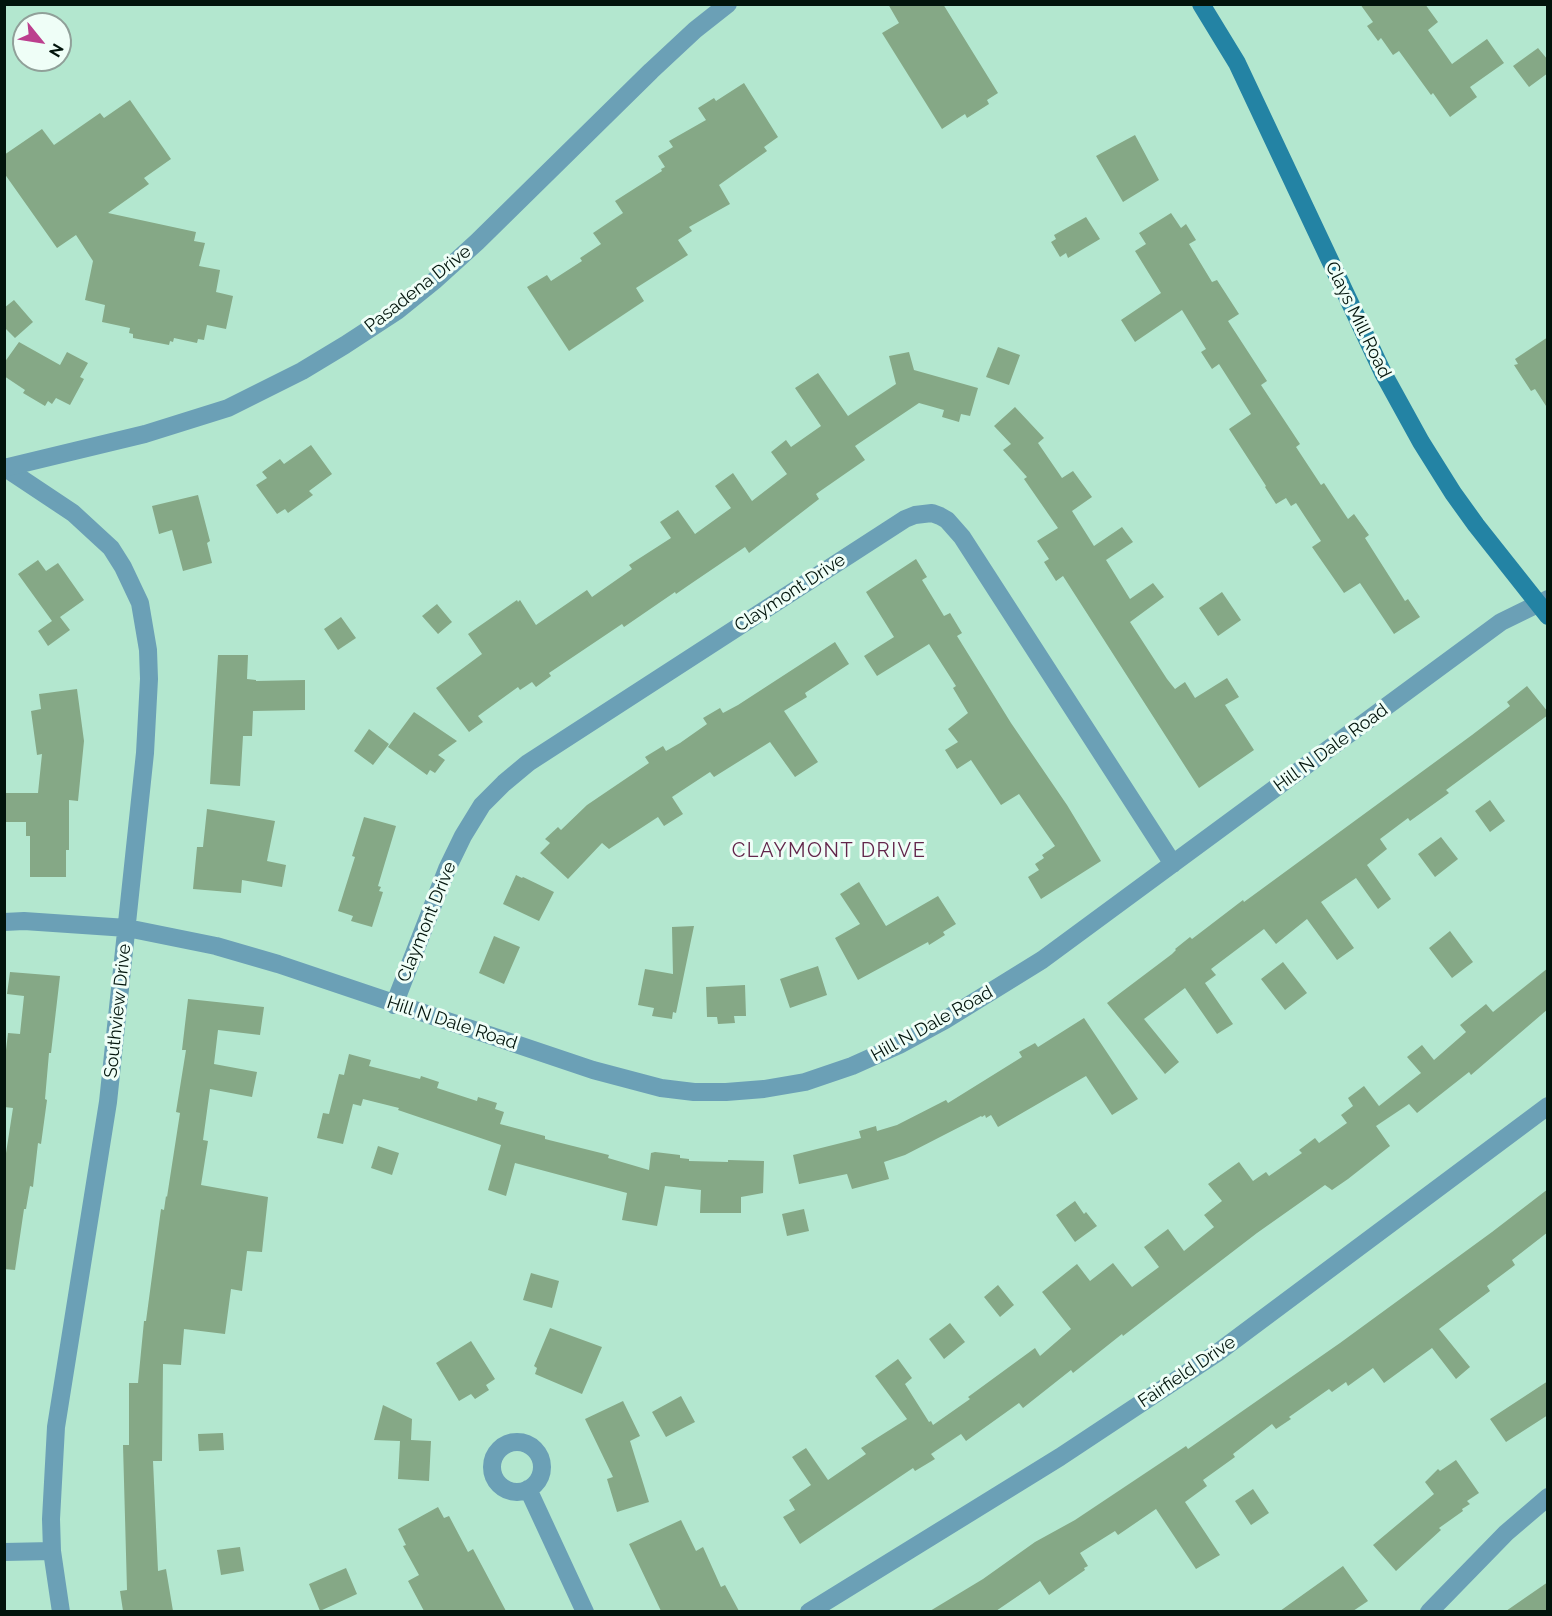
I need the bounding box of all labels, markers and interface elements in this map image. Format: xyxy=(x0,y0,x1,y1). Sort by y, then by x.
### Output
north arrow xyxy=(12,12,72,72)
text: N xyxy=(45,40,68,60)
street label: Pasadena Drive xyxy=(361,241,475,337)
street label: Clays Mill Road xyxy=(1320,258,1396,382)
street label: Claymont Drive xyxy=(731,549,849,637)
street label: Hill N Dale Road xyxy=(1270,699,1392,797)
district label: CLAYMONT DRIVE xyxy=(732,839,926,863)
street label: Claymont Drive xyxy=(393,859,461,985)
street label: Southview Drive xyxy=(100,943,136,1079)
street label: Hill N Dale Road xyxy=(867,982,997,1066)
street label: Hill N Dale Road xyxy=(384,992,520,1054)
street label: Fairfield Drive xyxy=(1134,1332,1240,1412)

